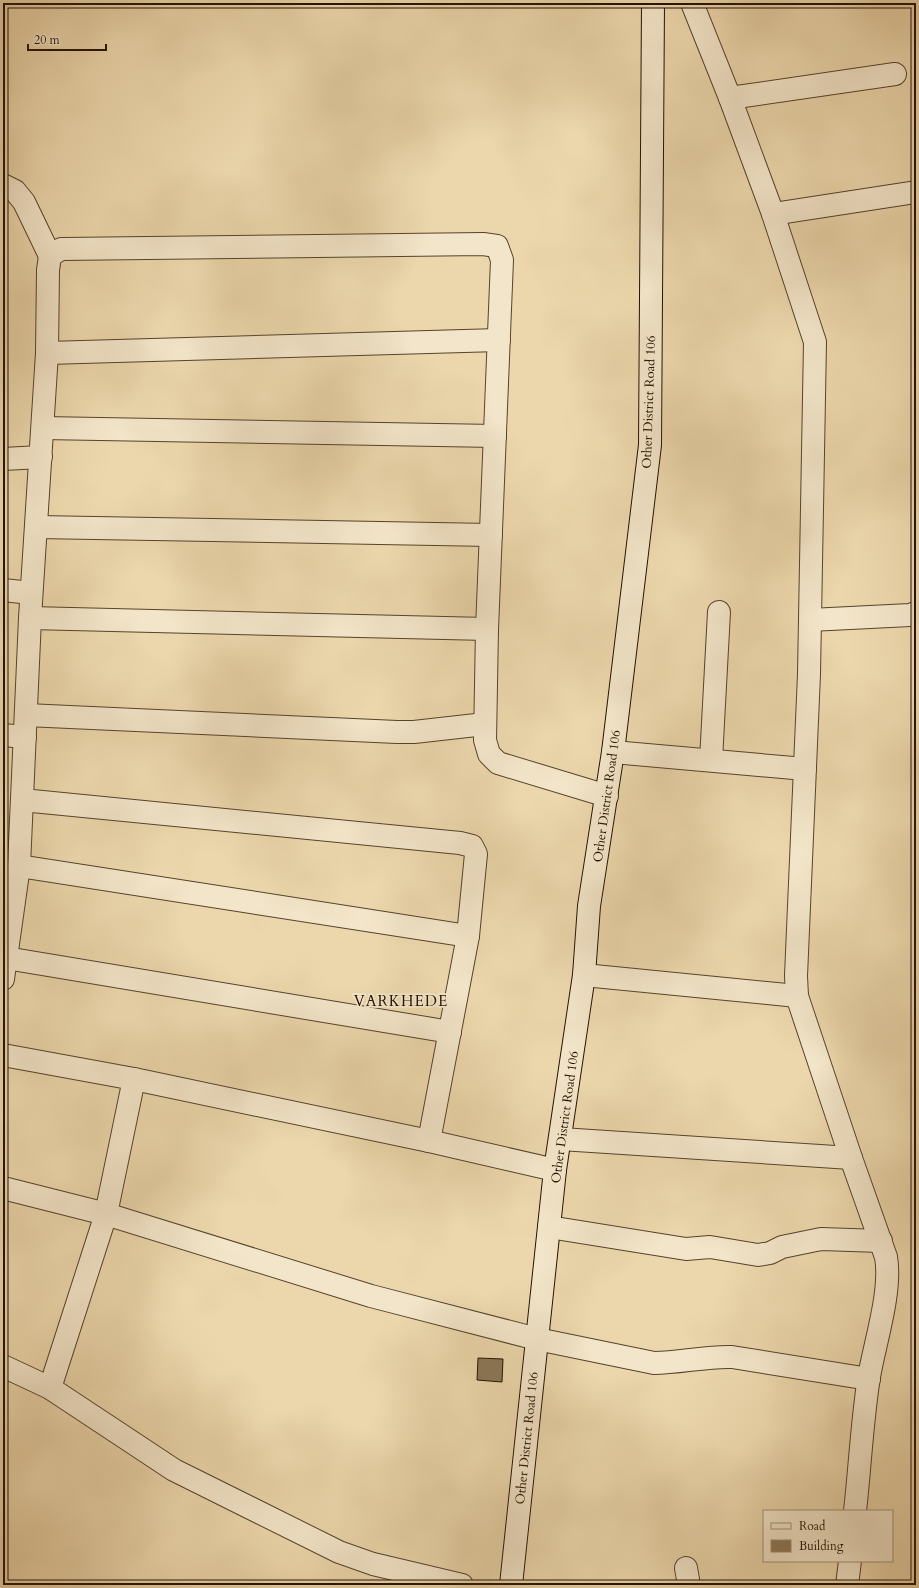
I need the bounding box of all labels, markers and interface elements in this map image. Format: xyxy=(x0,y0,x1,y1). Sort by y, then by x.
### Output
scale bar xyxy=(28,26,106,52)
text: 20 m xyxy=(34,32,61,48)
street label: Other District Road 106 xyxy=(638,335,660,469)
street label: Other District Road 106 xyxy=(589,729,625,863)
district label: VARKHEDE xyxy=(354,991,448,1011)
street label: Other District Road 106 xyxy=(547,1050,583,1184)
street label: Other District Road 106 xyxy=(511,1371,543,1505)
legend xyxy=(763,1510,893,1562)
text: Road xyxy=(799,1518,826,1534)
text: Building xyxy=(799,1538,844,1554)

